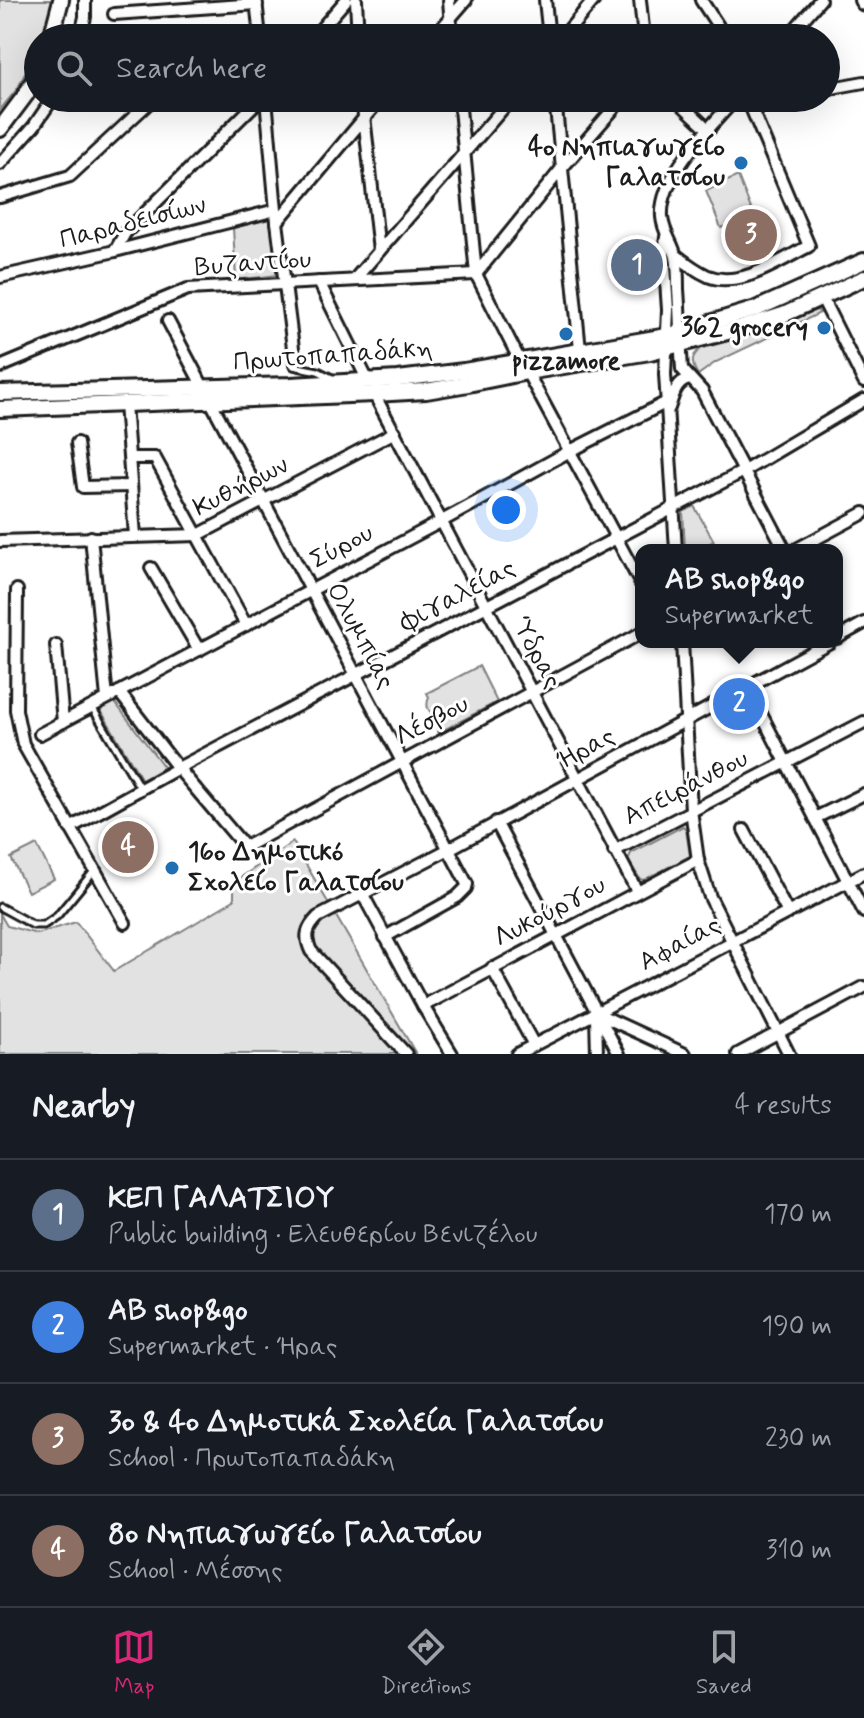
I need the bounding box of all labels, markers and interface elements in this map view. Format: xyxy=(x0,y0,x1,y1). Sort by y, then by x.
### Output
search box xyxy=(24,24,840,112)
icon: search xyxy=(52,46,96,90)
text: Search here xyxy=(116,49,267,88)
place label: 4ο Νηπιαγωγείο Γαλατσίου xyxy=(528,131,725,195)
marker: 4ο Νηπιαγωγείο Γαλατσίου xyxy=(732,154,750,172)
street label: Παραδεισίων xyxy=(56,188,210,258)
pin: 3 xyxy=(725,205,777,265)
pin: 1 xyxy=(611,235,663,295)
street label: Βυζαντίου xyxy=(194,243,312,285)
place label: 362 grocery xyxy=(681,311,808,346)
marker: 362 grocery xyxy=(815,319,833,337)
marker: pizzamore xyxy=(557,325,575,343)
street label: Πρωτοπαπαδάκη xyxy=(232,332,434,380)
place label: pizzamore xyxy=(512,345,621,379)
street label: Κυθήρων xyxy=(188,449,294,525)
your location xyxy=(486,490,526,530)
street label: Σύρου xyxy=(305,516,379,578)
popup xyxy=(635,544,843,648)
street label: Φιγαλείας xyxy=(394,551,522,641)
text: AB shop&go xyxy=(665,560,805,599)
street label: Ολυμπίας xyxy=(318,577,402,695)
text: Supermarket xyxy=(665,599,813,633)
street label: Ύδρας xyxy=(503,611,569,695)
pin: 2 xyxy=(713,674,765,734)
street label: Λέσβου xyxy=(389,687,475,755)
street label: Ήρας xyxy=(551,720,621,778)
street label: Απειράνθου xyxy=(618,742,754,834)
pin: 4 xyxy=(102,817,154,877)
place label: 16ο Δημοτικό Σχολείο Γαλατσίου xyxy=(188,836,404,900)
marker: 16ο Δημοτικό Σχολείο Γαλατσίου xyxy=(163,859,181,877)
street label: Λυκούργου xyxy=(488,868,612,956)
street label: Αφαίας xyxy=(633,908,727,980)
text: Nearby xyxy=(32,1084,136,1129)
text: 4 results xyxy=(735,1089,832,1123)
text: ΚΕΠ ΓΑΛΑΤΣΙΟΥ xyxy=(108,1179,334,1218)
text: 1 xyxy=(52,1198,64,1232)
text: 170 m xyxy=(764,1198,832,1232)
text: Public building · Ελευθερίου Βενιζέλου xyxy=(108,1218,538,1252)
text: AB shop&go xyxy=(108,1291,248,1330)
text: 2 xyxy=(52,1310,64,1344)
text: 190 m xyxy=(762,1310,832,1344)
text: Supermarket · Ήρας xyxy=(108,1330,337,1364)
text: 3ο & 4ο Δημοτικά Σχολεία Γαλατσίου xyxy=(108,1403,603,1442)
text: 3 xyxy=(52,1422,64,1456)
text: 230 m xyxy=(765,1422,832,1456)
text: School · Πρωτοπαπαδάκη xyxy=(108,1442,395,1476)
text: 8ο Νηπιαγωγείο Γαλατσίου xyxy=(108,1515,481,1554)
text: 4 xyxy=(50,1534,66,1568)
text: 310 m xyxy=(766,1534,832,1568)
text: School · Μέσσης xyxy=(108,1554,283,1588)
tab: Map xyxy=(112,1625,156,1701)
tab: Directions xyxy=(381,1625,471,1701)
tab: Saved xyxy=(696,1625,752,1701)

